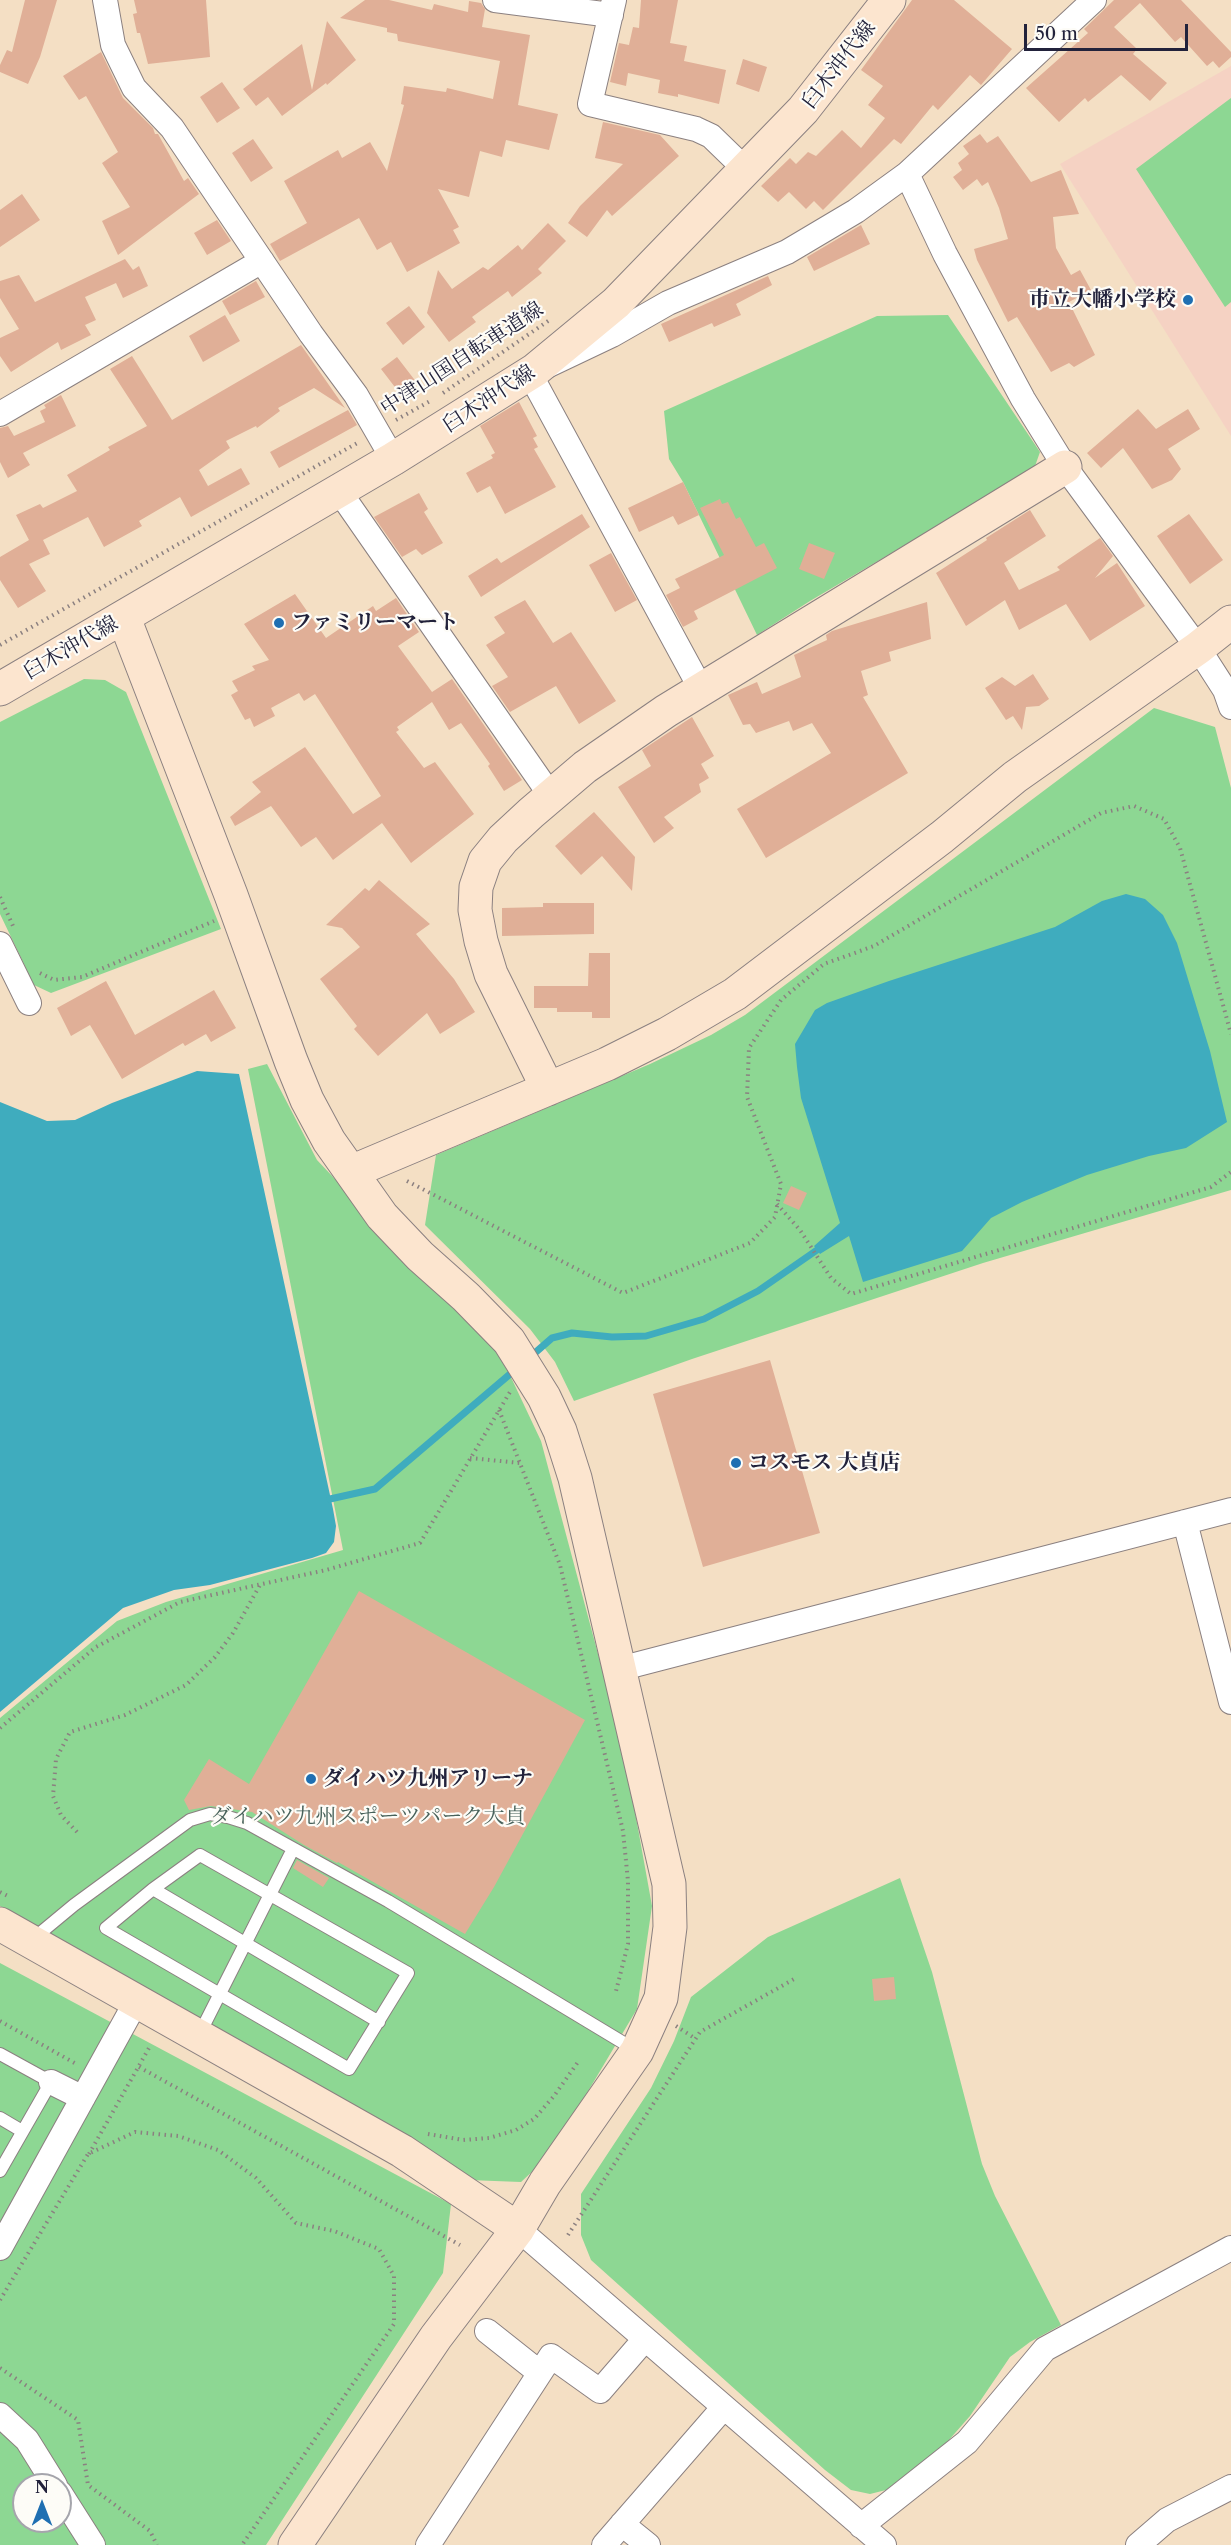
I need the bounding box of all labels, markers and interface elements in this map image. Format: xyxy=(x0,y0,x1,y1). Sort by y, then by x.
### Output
scale bar xyxy=(1027,12,1190,50)
street label: 臼木沖代線 xyxy=(797,16,881,114)
text: 50 m xyxy=(1035,23,1078,45)
place label: 市立大幡小学校 xyxy=(1029,287,1176,313)
marker: 市立大幡小学校 xyxy=(1181,293,1195,307)
street label: 中津山国自転車道線 xyxy=(376,297,548,421)
street label: 臼木沖代線 xyxy=(438,360,540,438)
place label: ファミリーマート xyxy=(291,610,459,636)
street label: 臼木沖代線 xyxy=(19,611,123,685)
marker: ファミリーマート xyxy=(272,616,286,630)
place label: コスモス 大貞店 xyxy=(748,1450,900,1476)
marker: コスモス 大貞店 xyxy=(729,1456,743,1470)
place label: ダイハツ九州アリーナ xyxy=(323,1766,533,1792)
marker: ダイハツ九州アリーナ xyxy=(304,1772,318,1786)
park label: ダイハツ九州スポーツパーク大貞 xyxy=(211,1804,525,1830)
north arrow xyxy=(12,2473,72,2533)
text: N xyxy=(35,2477,49,2497)

